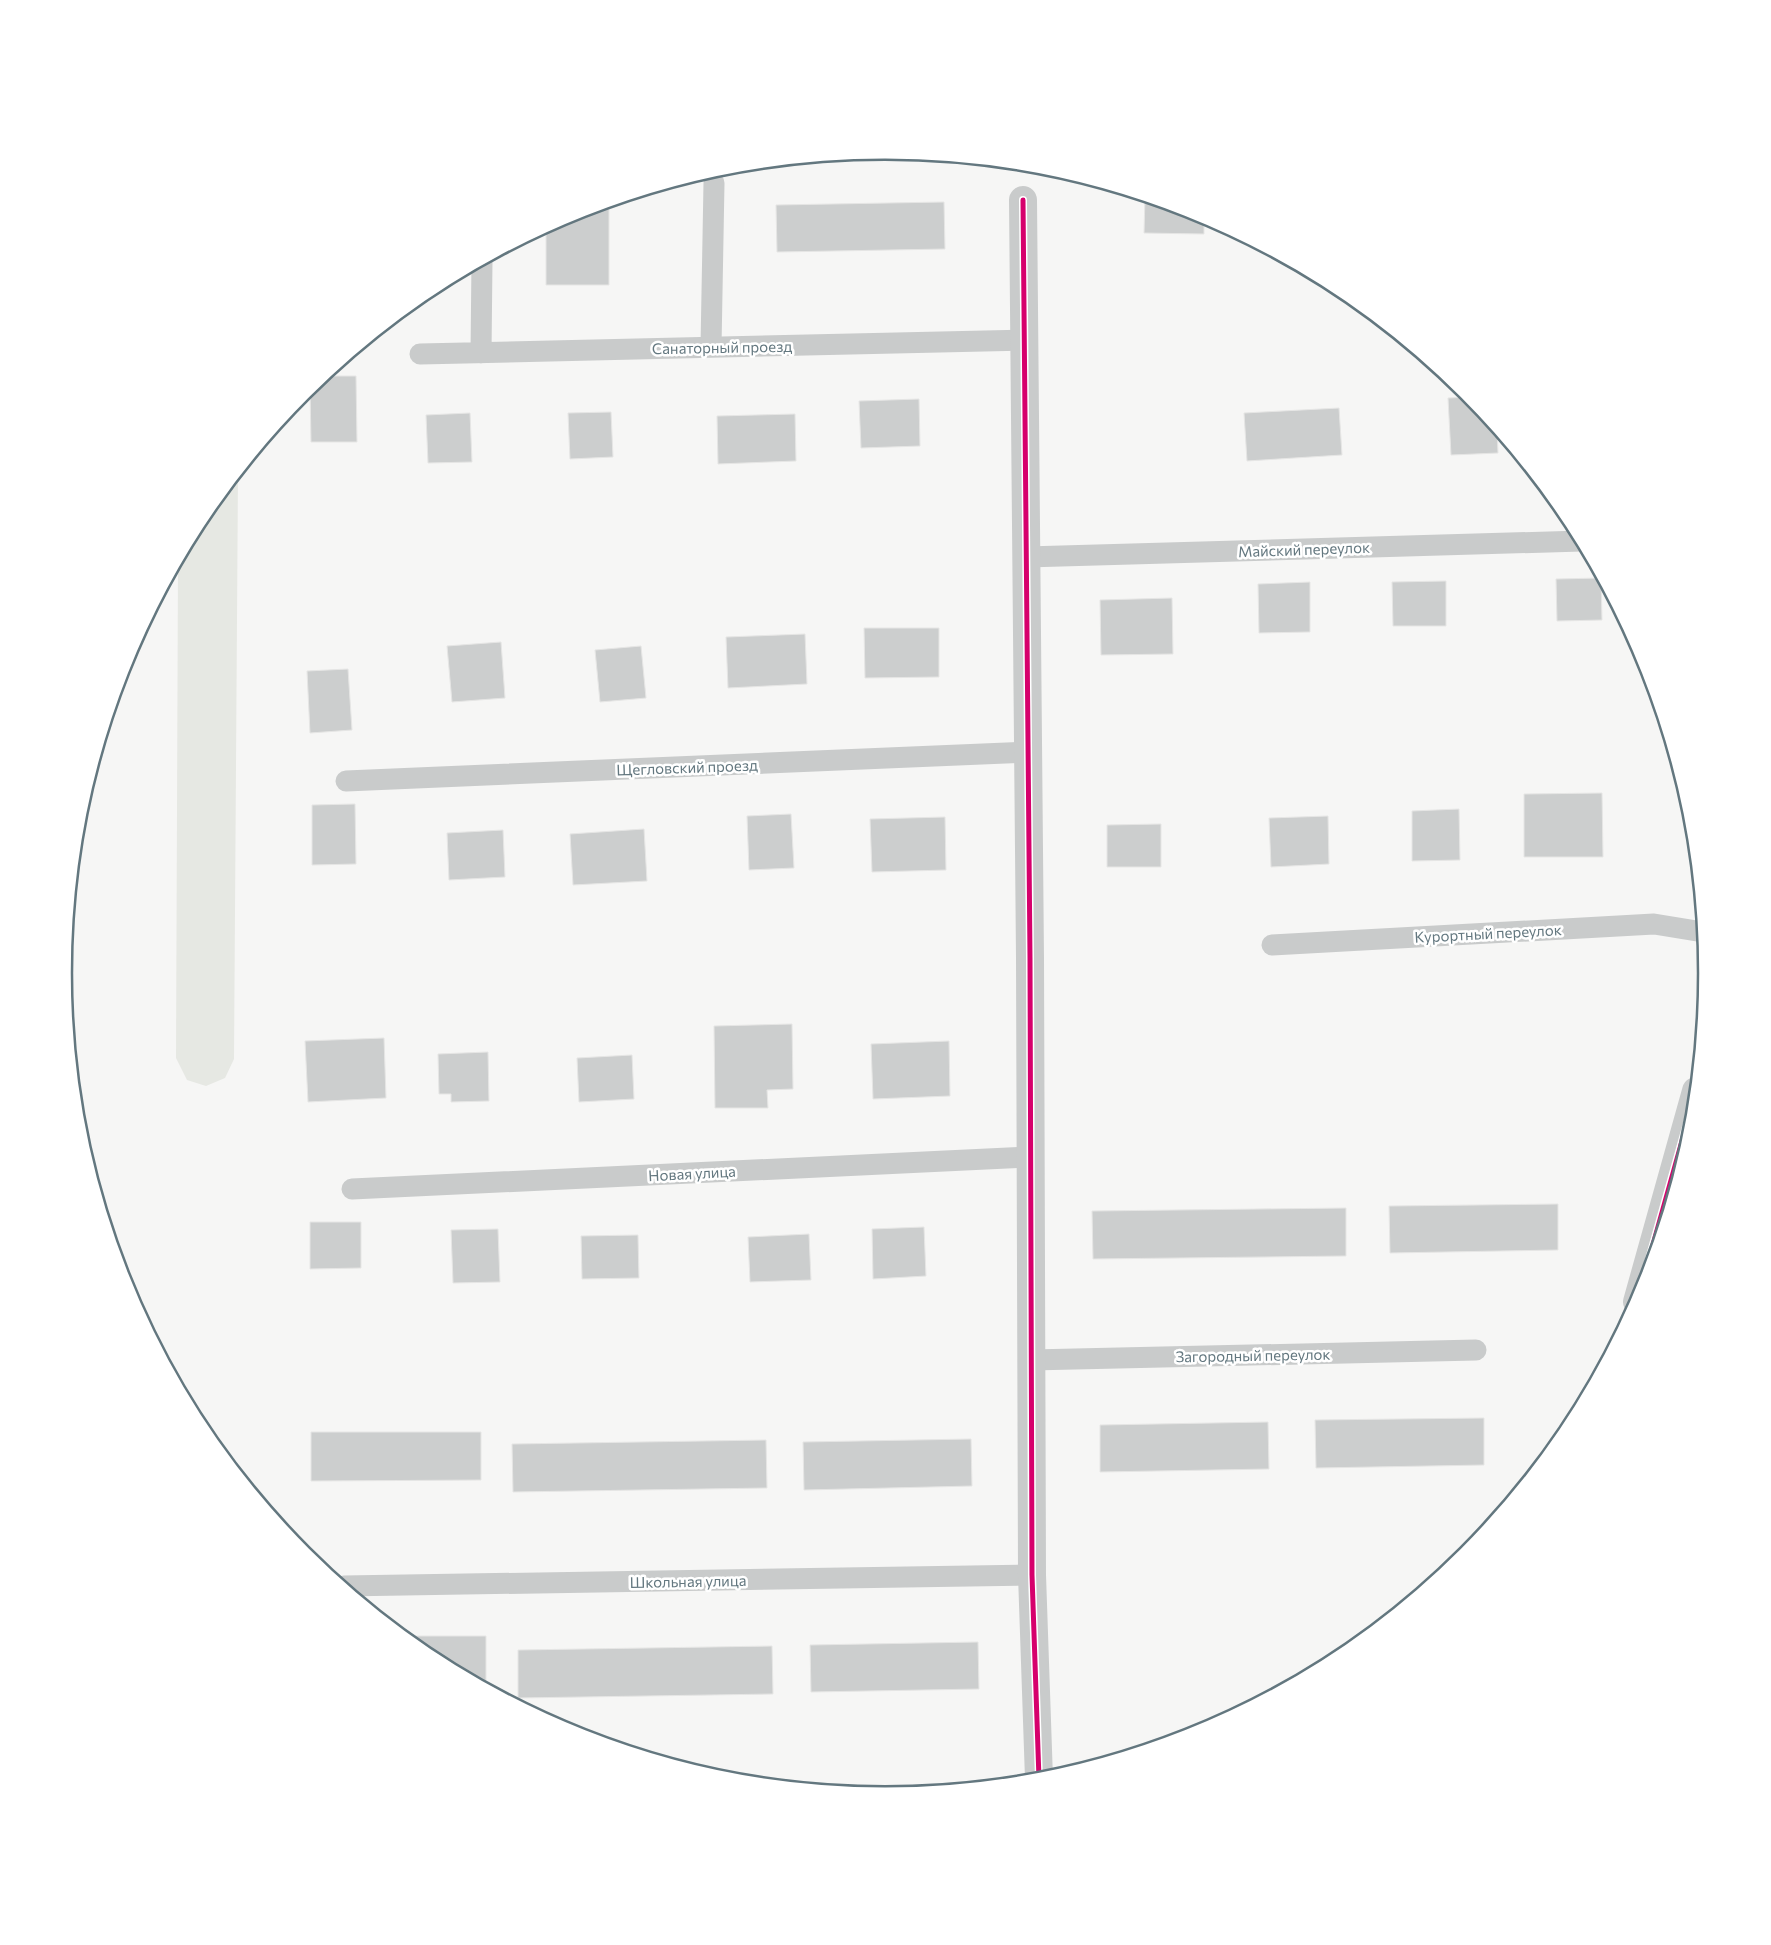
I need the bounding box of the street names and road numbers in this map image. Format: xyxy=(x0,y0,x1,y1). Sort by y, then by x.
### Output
street label: Санаторный проезд xyxy=(652,337,792,357)
street label: Майский переулок xyxy=(1238,538,1370,560)
street label: Щегловский проезд xyxy=(616,756,758,778)
street label: Курортный переулок xyxy=(1414,920,1562,946)
street label: Новая улица xyxy=(648,1162,736,1184)
street label: Загородный переулок xyxy=(1175,1345,1331,1365)
street label: Школьная улица xyxy=(630,1571,746,1591)

